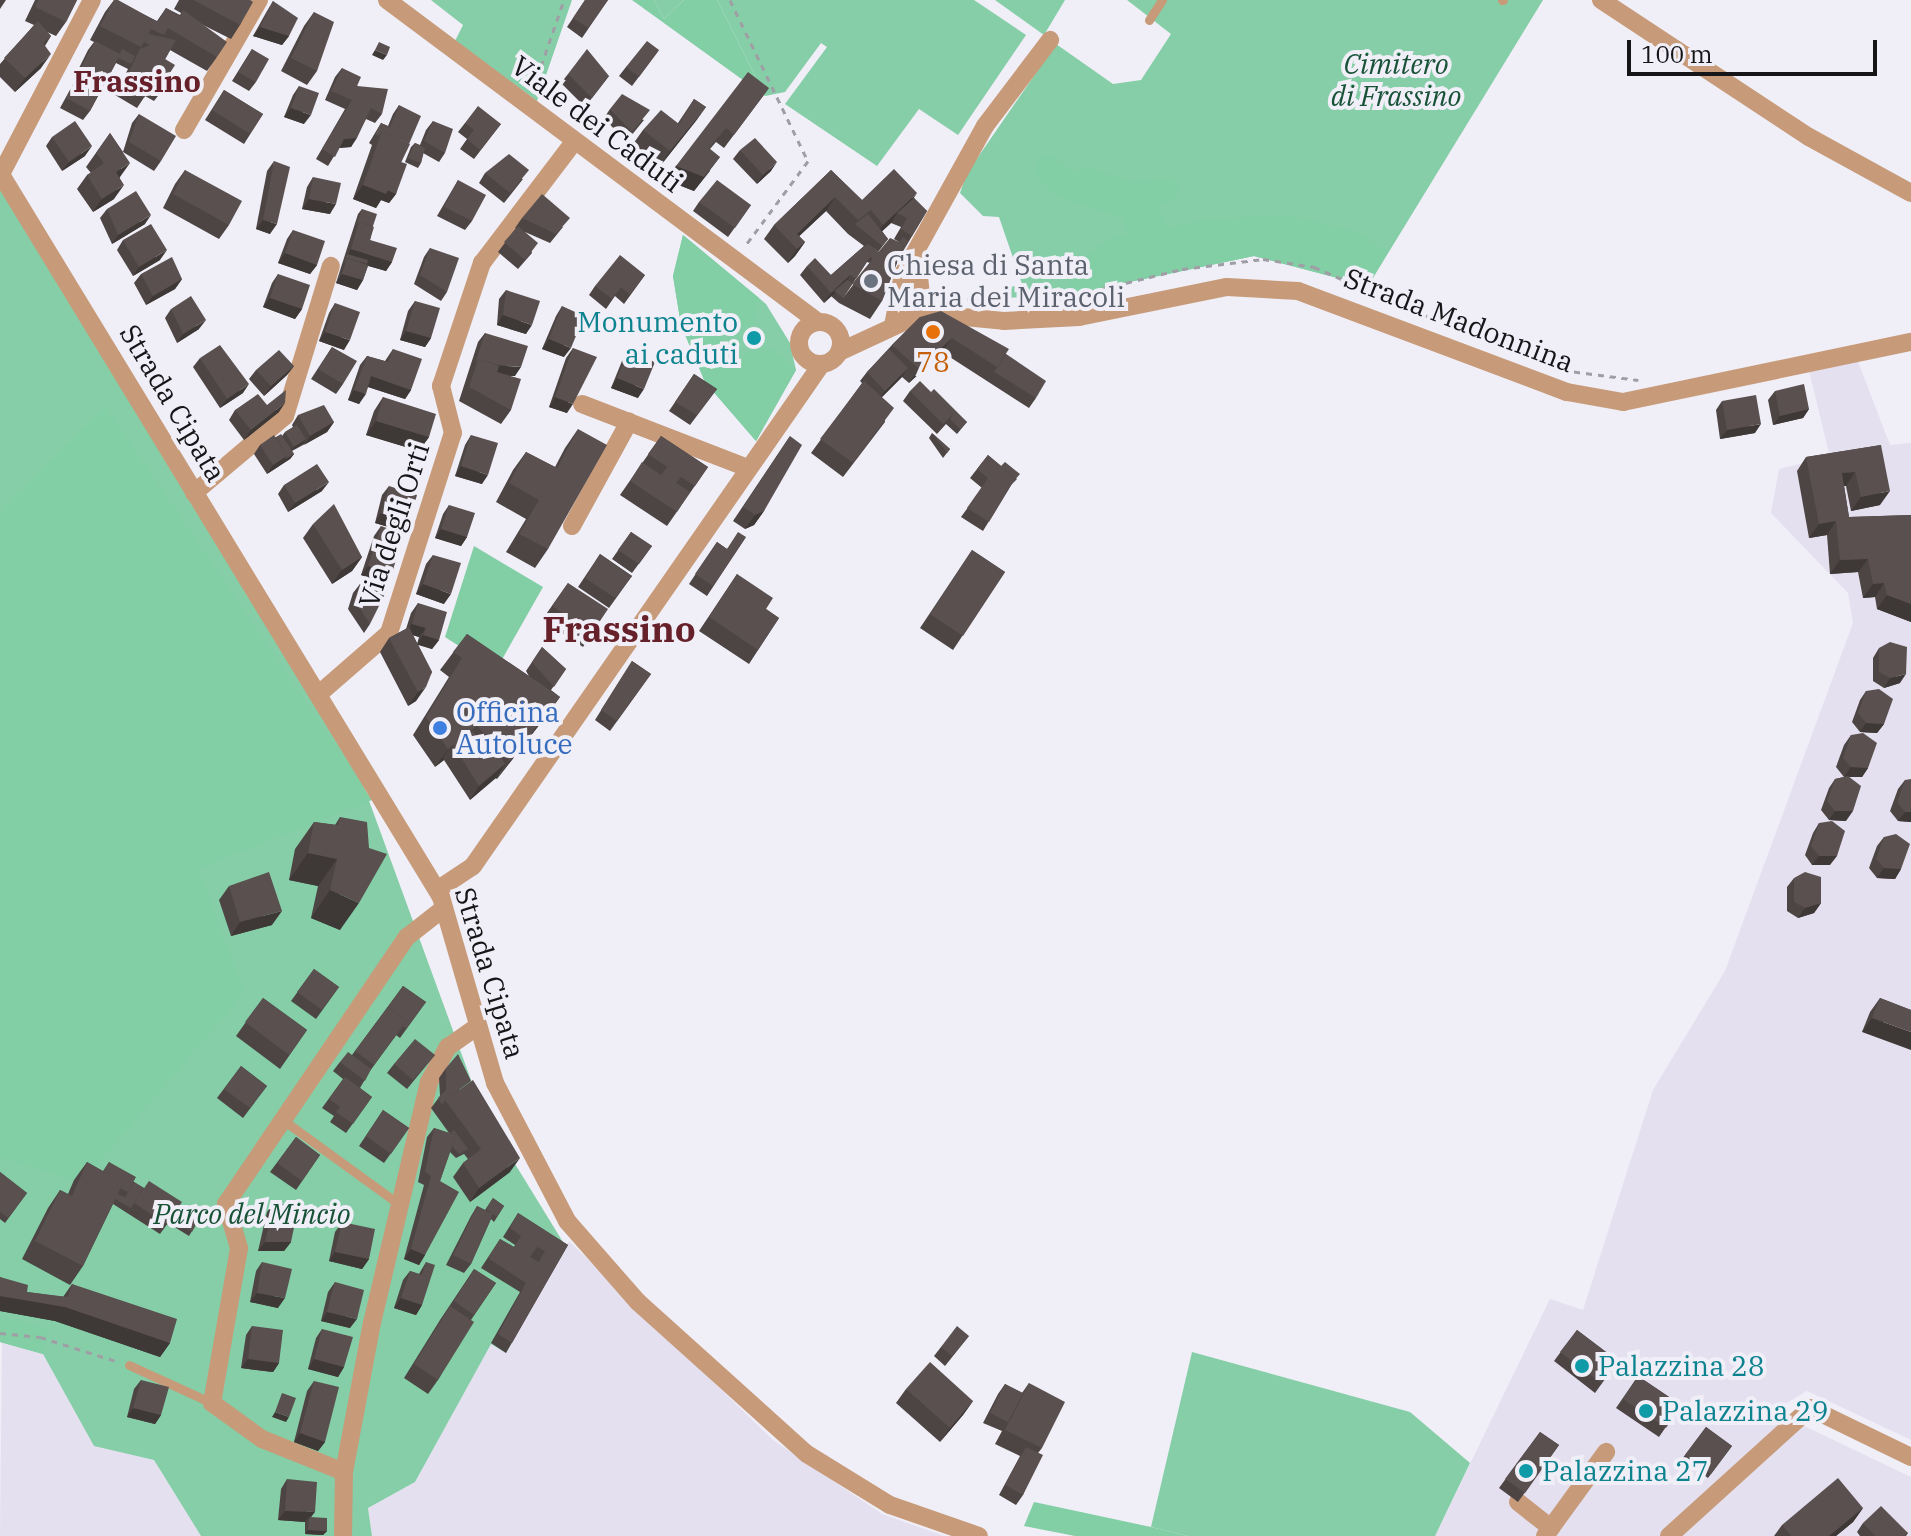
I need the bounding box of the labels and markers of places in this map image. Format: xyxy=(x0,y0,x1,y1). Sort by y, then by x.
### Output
place label: Chiesa di Santa Maria dei Miracoli xyxy=(887,248,1125,314)
marker: Chiesa di Santa Maria dei Miracoli xyxy=(862,272,880,290)
place label: Monumento ai caduti xyxy=(577,305,738,371)
marker: 78 xyxy=(924,323,942,341)
marker: Monumento ai caduti xyxy=(745,329,763,347)
place label: 78 xyxy=(916,345,950,379)
place label: Officina Autoluce xyxy=(456,695,573,761)
marker: Officina Autoluce xyxy=(431,719,449,737)
place label: Palazzina 28 xyxy=(1598,1349,1765,1383)
marker: Palazzina 28 xyxy=(1573,1357,1591,1375)
place label: Palazzina 29 xyxy=(1662,1394,1829,1428)
marker: Palazzina 29 xyxy=(1637,1402,1655,1420)
place label: Palazzina 27 xyxy=(1542,1454,1709,1488)
marker: Palazzina 27 xyxy=(1517,1462,1535,1480)

